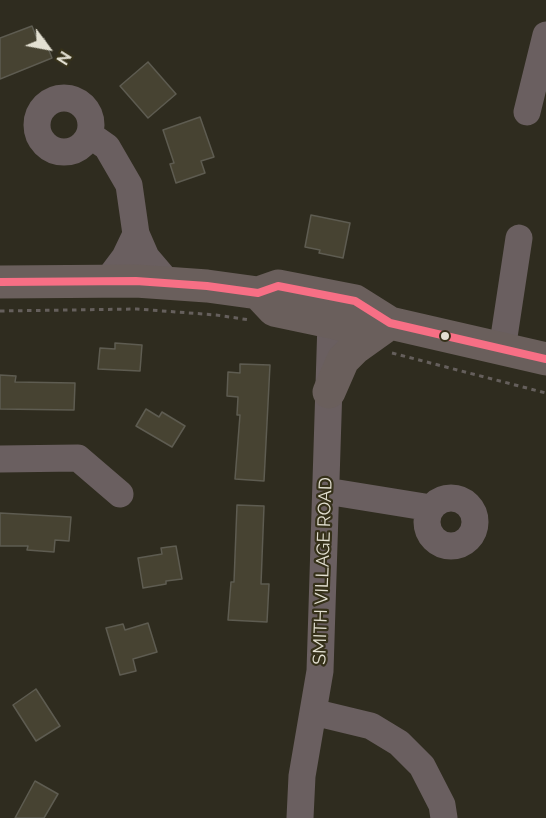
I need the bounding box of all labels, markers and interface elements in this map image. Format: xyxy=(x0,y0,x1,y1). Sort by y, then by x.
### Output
north arrow xyxy=(18,18,78,78)
text: N xyxy=(52,48,75,68)
unlabelled marker xyxy=(439,330,451,342)
street label: SMITH VILLAGE ROAD xyxy=(309,477,337,665)

